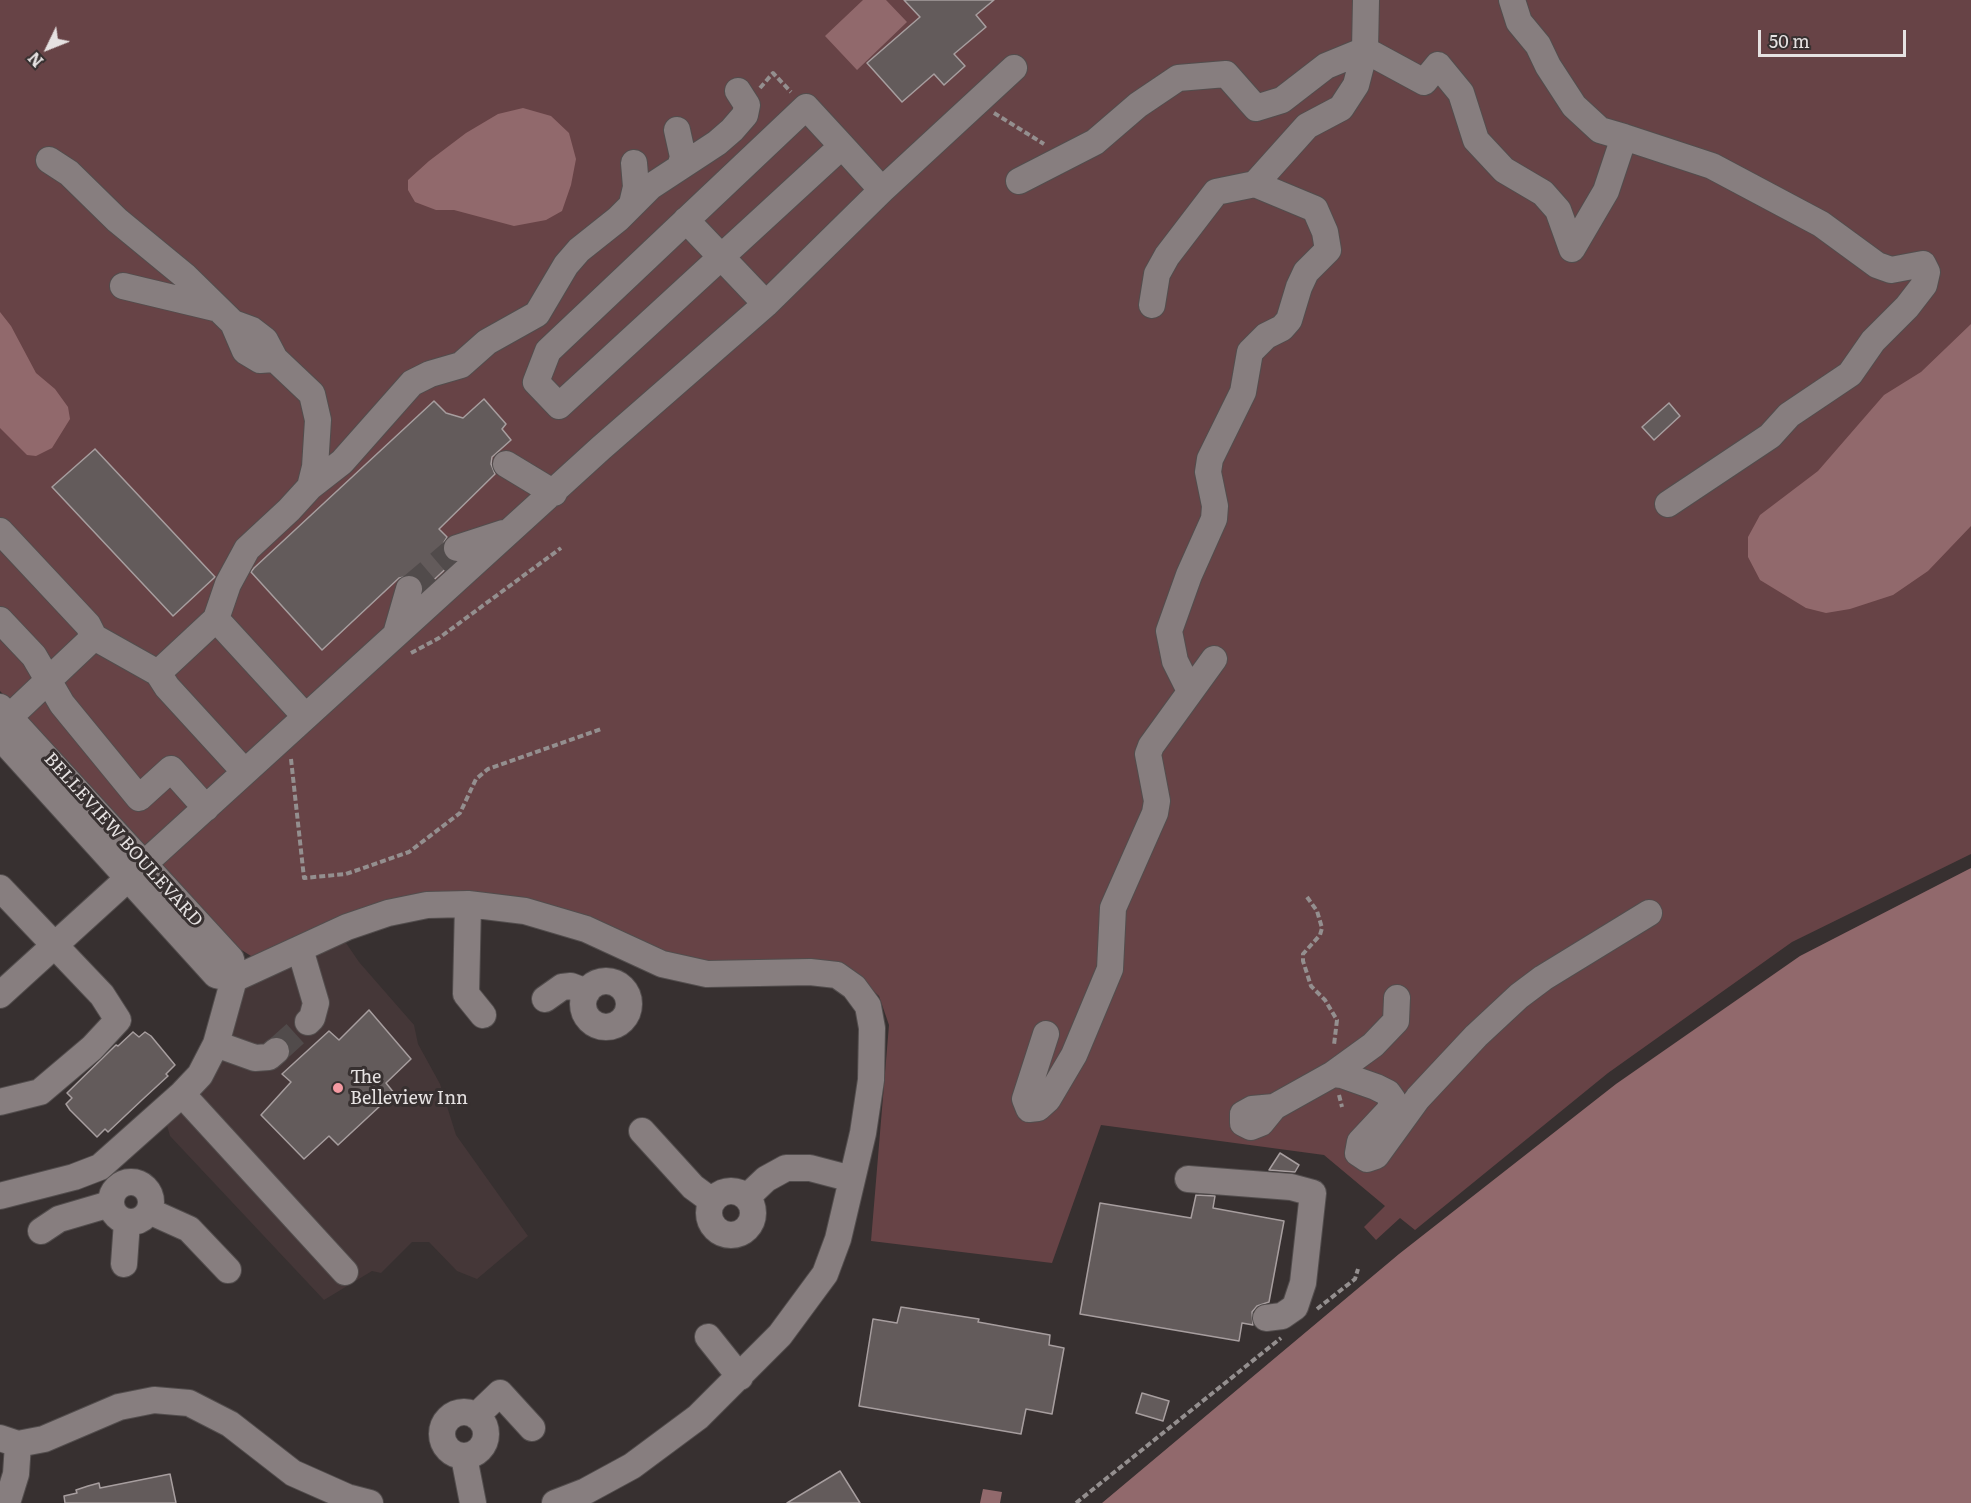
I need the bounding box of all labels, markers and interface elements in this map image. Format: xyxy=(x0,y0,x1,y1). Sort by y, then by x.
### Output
north arrow xyxy=(18,18,78,78)
scale bar xyxy=(1761,18,1910,56)
text: 50 m xyxy=(1769,27,1810,54)
text: N xyxy=(21,47,48,73)
street label: BELLEVIEW BOULEVARD xyxy=(39,748,207,932)
place label: The Belleview Inn xyxy=(350,1067,468,1110)
marker: The Belleview Inn xyxy=(331,1081,345,1095)

